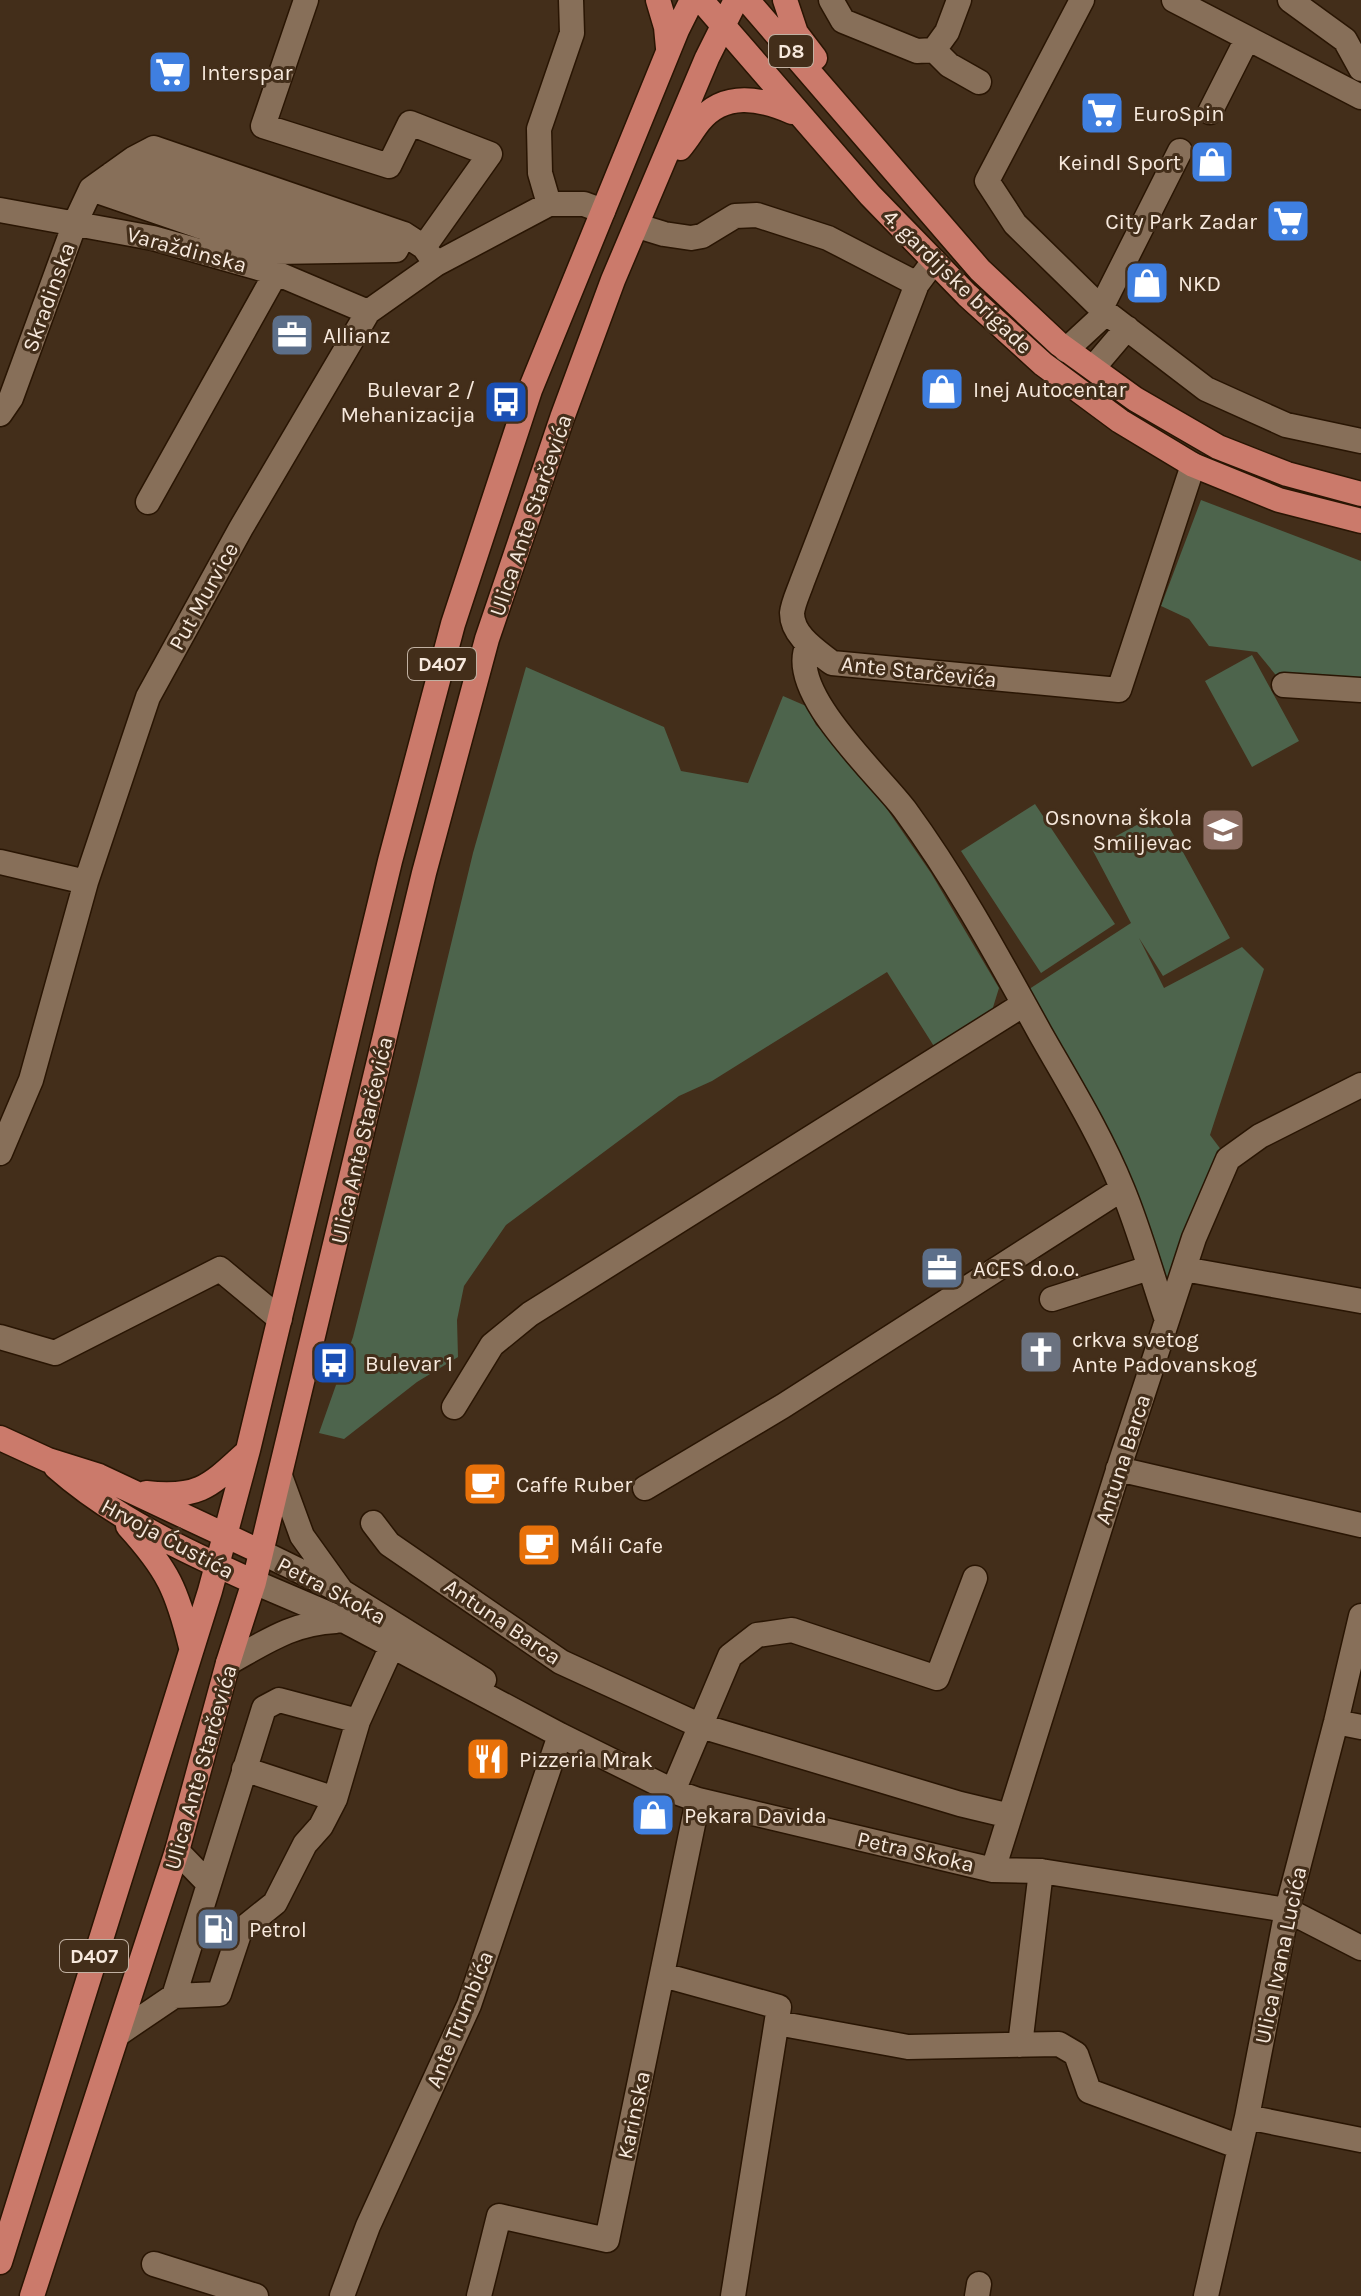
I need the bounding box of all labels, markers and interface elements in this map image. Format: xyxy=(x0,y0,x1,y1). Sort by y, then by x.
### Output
road number: D8 xyxy=(769,35,813,67)
supermarket icon: Interspar xyxy=(146,48,194,96)
place label: Interspar xyxy=(201,60,292,86)
supermarket icon: EuroSpin xyxy=(1078,89,1126,137)
place label: EuroSpin xyxy=(1133,101,1225,127)
shop icon: Keindl Sport xyxy=(1188,138,1236,186)
place label: Keindl Sport xyxy=(1058,150,1181,176)
supermarket icon: City Park Zadar xyxy=(1264,197,1312,245)
street label: 4. gardijske brigade xyxy=(877,204,1037,360)
place label: City Park Zadar xyxy=(1105,209,1257,235)
street label: Varaždinska xyxy=(124,221,250,278)
street label: Skradinska xyxy=(17,239,81,356)
shop icon: NKD xyxy=(1123,259,1171,307)
place label: NKD xyxy=(1178,271,1221,297)
office icon: Allianz xyxy=(268,311,316,359)
place label: Allianz xyxy=(323,323,390,349)
shop icon: Inej Autocentar xyxy=(918,365,966,413)
place label: Bulevar 2 / Mehanizacija xyxy=(340,377,475,428)
place label: Inej Autocentar xyxy=(973,377,1126,403)
bus stop icon: Bulevar 2 / Mehanizacija xyxy=(482,378,530,426)
street label: Ulica Ante Starčevića xyxy=(484,411,578,620)
street label: Put Murvice xyxy=(164,538,244,655)
road number: D407 xyxy=(408,648,476,680)
street label: Ante Starčevića xyxy=(840,651,998,693)
place label: Osnovna škola Smiljevac xyxy=(1045,805,1192,856)
school or university icon: Osnovna škola Smiljevac xyxy=(1199,806,1247,854)
street label: Ulica Ante Starčevića xyxy=(325,1034,398,1246)
office icon: ACES d.o.o. xyxy=(918,1244,966,1292)
place label: ACES d.o.o. xyxy=(973,1256,1079,1282)
place label: crkva svetog Ante Padovanskog xyxy=(1072,1327,1257,1378)
church icon: crkva svetog Ante Padovanskog xyxy=(1017,1328,1065,1376)
bus stop icon: Bulevar 1 xyxy=(310,1339,358,1387)
place label: Bulevar 1 xyxy=(365,1351,453,1377)
street label: Antuna Barca xyxy=(1090,1391,1156,1528)
cafe icon: Caffe Ruber xyxy=(461,1460,509,1508)
place label: Caffe Ruber xyxy=(516,1472,632,1498)
street label: Hrvoja Ćustića xyxy=(97,1492,239,1585)
cafe icon: Máli Cafe xyxy=(515,1521,563,1569)
place label: Máli Cafe xyxy=(570,1533,663,1559)
street label: Petra Skoka xyxy=(273,1551,390,1630)
street label: Antuna Barca xyxy=(439,1573,566,1670)
street label: Ulica Ante Starčevića xyxy=(159,1662,243,1873)
restaurant icon: Pizzeria Mrak xyxy=(464,1735,512,1783)
place label: Pizzeria Mrak xyxy=(519,1747,653,1773)
shop icon: Pekara Davida xyxy=(629,1791,677,1839)
place label: Pekara Davida xyxy=(684,1803,827,1829)
street label: Petra Skoka xyxy=(855,1826,977,1878)
street label: Ulica Ivana Lucića xyxy=(1249,1864,1312,2046)
fuel station icon: Petrol xyxy=(194,1905,242,1953)
place label: Petrol xyxy=(249,1917,307,1943)
road number: D407 xyxy=(60,1940,128,1972)
street label: Ante Trumbića xyxy=(421,1947,499,2091)
street label: Karinska xyxy=(612,2069,656,2162)

